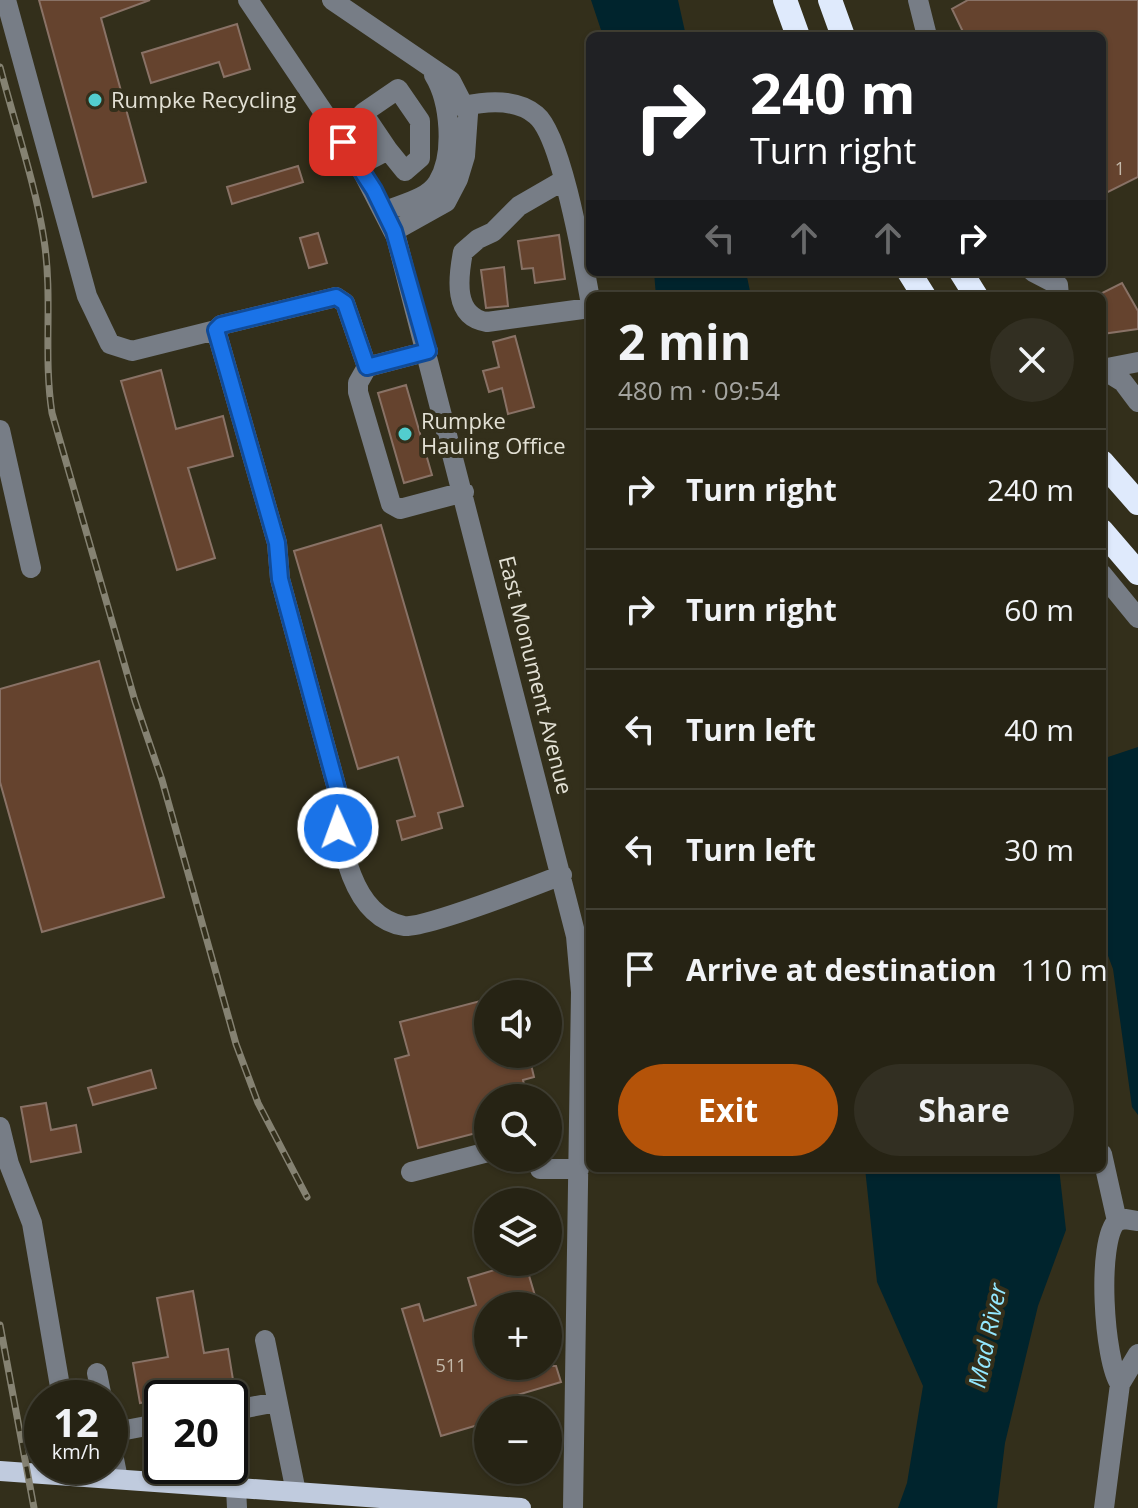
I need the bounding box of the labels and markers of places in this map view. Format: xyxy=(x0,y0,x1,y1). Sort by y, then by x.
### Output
place label: Rumpke Recycling xyxy=(111,84,296,114)
marker: Rumpke Recycling xyxy=(86,91,104,109)
pin xyxy=(309,108,377,176)
place label: Rumpke Hauling Office xyxy=(421,405,566,460)
marker: Rumpke Hauling Office xyxy=(396,425,414,443)

